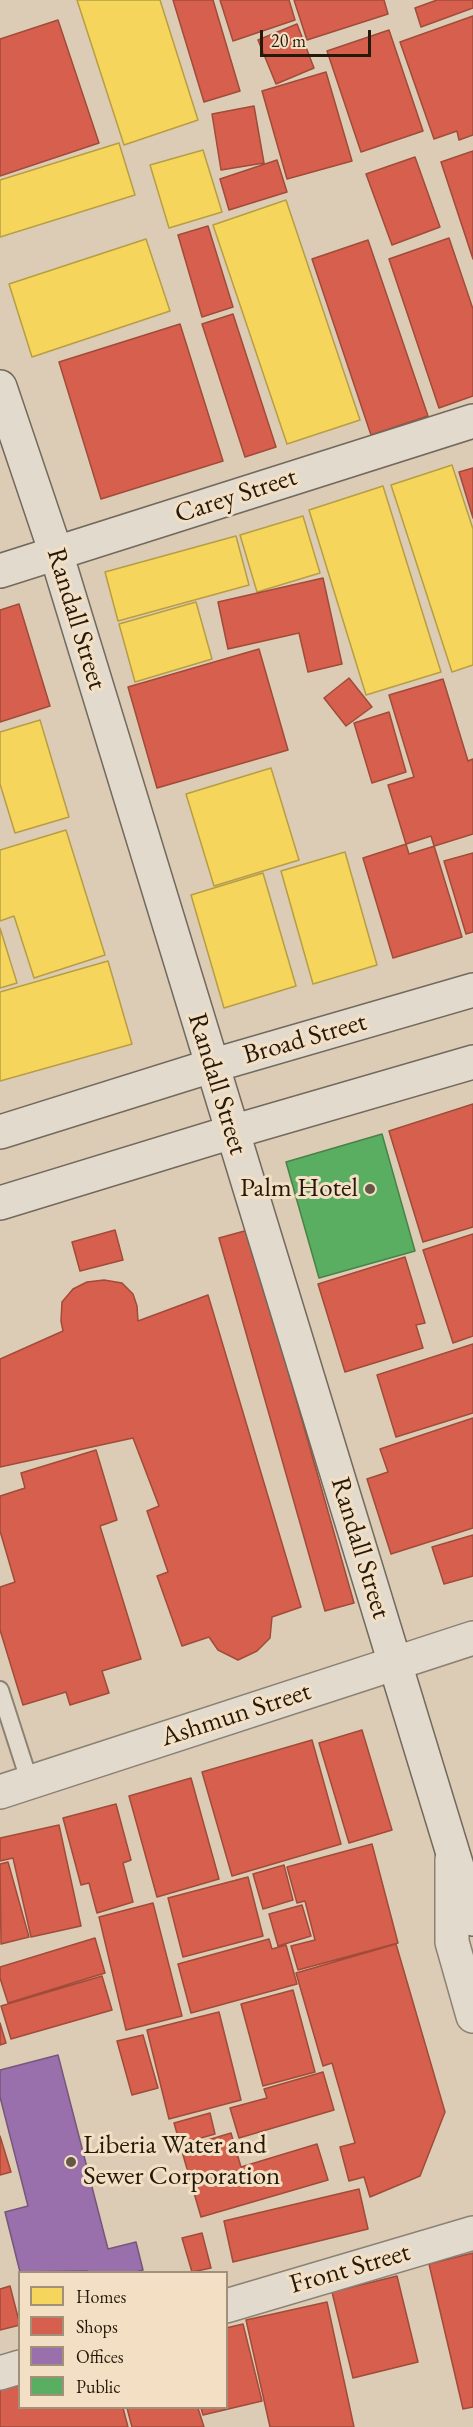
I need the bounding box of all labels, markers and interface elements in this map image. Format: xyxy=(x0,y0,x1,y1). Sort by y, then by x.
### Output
scale bar xyxy=(263,18,374,56)
text: 20 m xyxy=(271,29,306,52)
street label: Carey Street xyxy=(171,461,301,531)
street label: Randall Street xyxy=(39,544,113,694)
street label: Broad Street xyxy=(240,1006,370,1072)
street label: Randall Street xyxy=(180,1009,254,1159)
place label: Palm Hotel xyxy=(240,1173,358,1205)
marker: Palm Hotel xyxy=(363,1182,377,1196)
street label: Randall Street xyxy=(323,1473,397,1623)
street label: Ashmun Street xyxy=(157,1676,315,1754)
place label: Liberia Water and Sewer Corporation xyxy=(83,2130,280,2193)
marker: Liberia Water and Sewer Corporation xyxy=(64,2155,78,2169)
street label: Front Street xyxy=(286,2236,414,2302)
legend xyxy=(18,2271,228,2409)
text: Homes xyxy=(76,2285,126,2308)
text: Shops xyxy=(76,2315,118,2338)
text: Offices xyxy=(76,2345,124,2368)
text: Public xyxy=(76,2375,120,2398)

